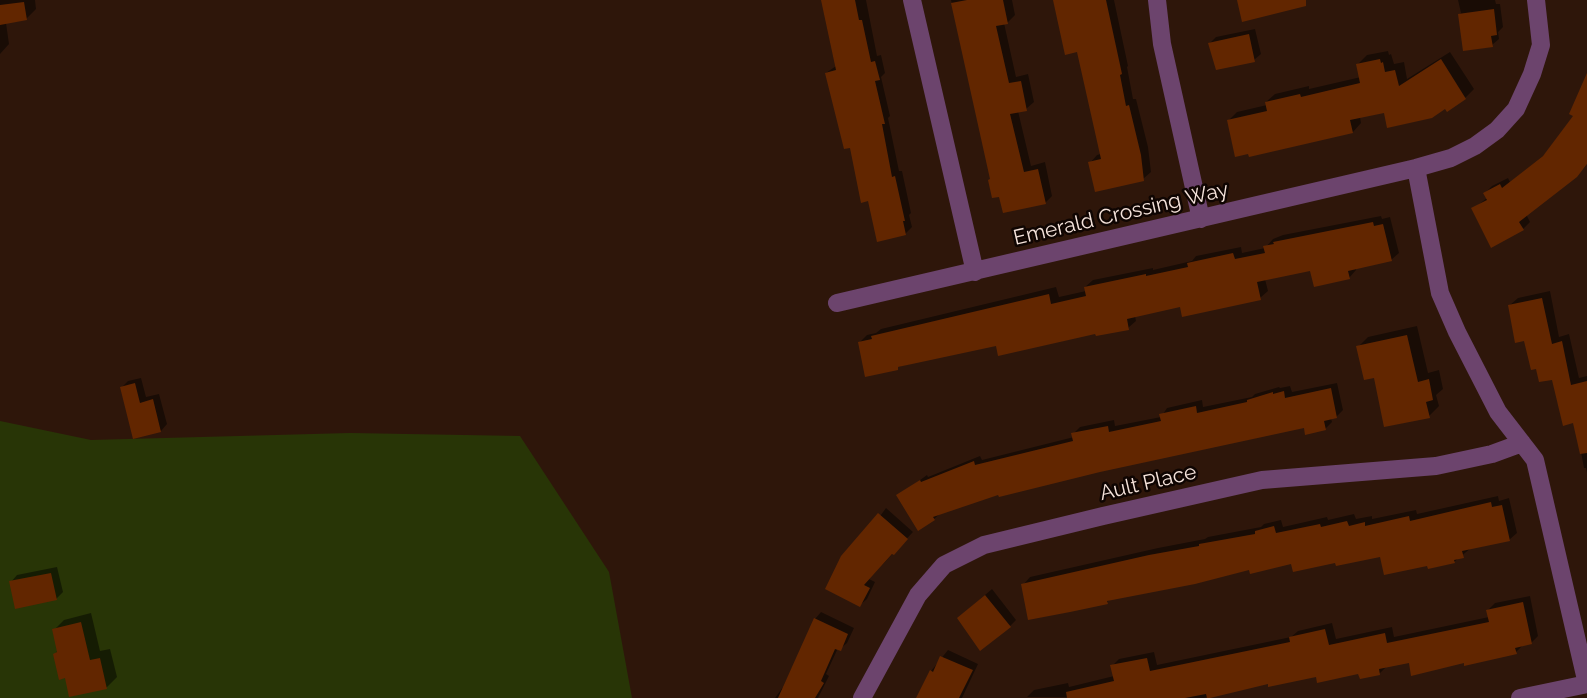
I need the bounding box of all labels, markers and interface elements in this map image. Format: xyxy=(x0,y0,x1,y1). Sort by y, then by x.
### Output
street label: Emerald Crossing Way xyxy=(1011,177,1231,251)
street label: Ault Place xyxy=(1097,460,1199,506)

